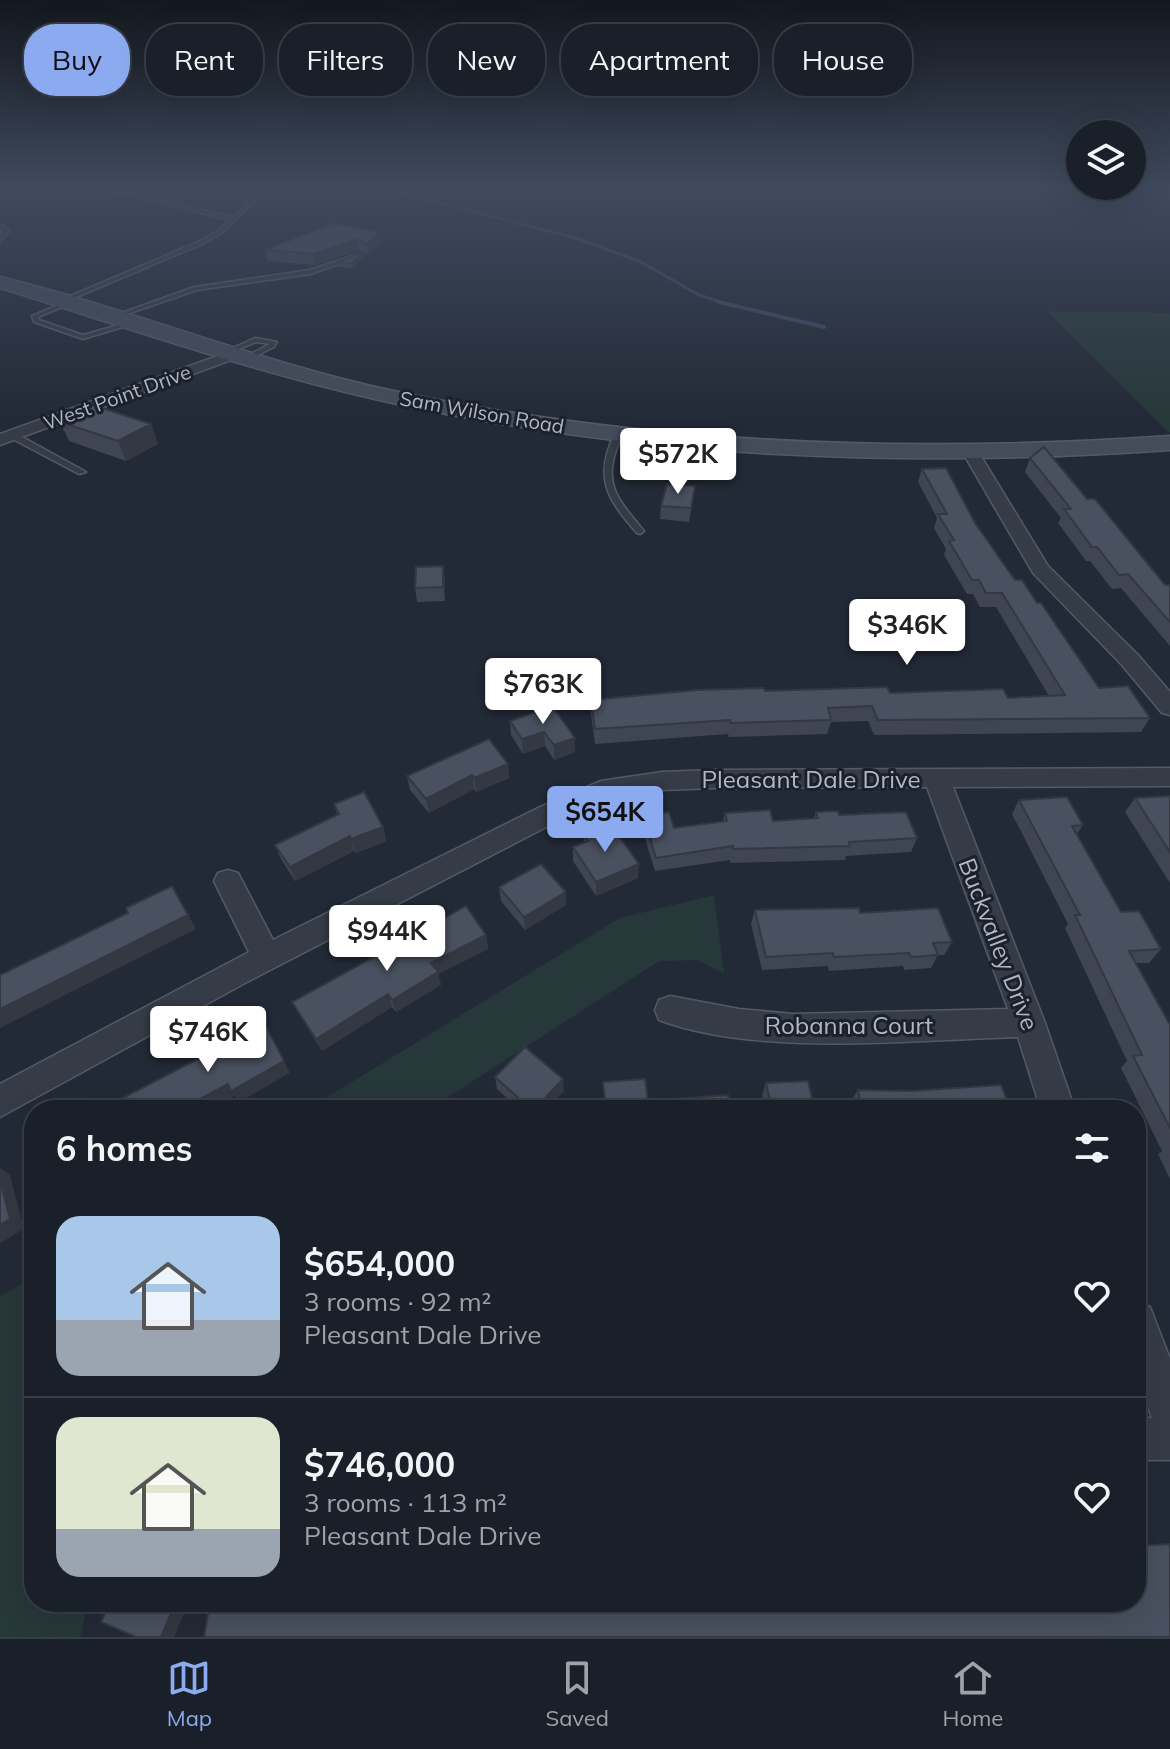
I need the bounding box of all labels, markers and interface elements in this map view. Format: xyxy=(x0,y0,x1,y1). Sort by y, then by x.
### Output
chip: Buy xyxy=(24,24,130,96)
chip: Rent xyxy=(146,24,263,96)
chip: Filters xyxy=(279,24,412,96)
chip: New xyxy=(428,24,545,96)
chip: Apartment xyxy=(561,24,758,96)
chip: House xyxy=(774,24,912,96)
map controls xyxy=(1066,120,1146,200)
button: layers xyxy=(1066,120,1146,200)
street label: West Point Drive xyxy=(40,359,194,435)
street label: Sam Wilson Road xyxy=(398,385,566,439)
pin: $572K xyxy=(622,428,734,496)
text: $572K xyxy=(638,437,718,470)
pin: $346K xyxy=(851,599,963,667)
text: $346K xyxy=(867,608,947,641)
pin: $763K xyxy=(487,658,599,726)
text: $763K xyxy=(503,667,583,700)
street label: Pleasant Dale Drive xyxy=(701,764,921,794)
pin: $654K xyxy=(549,786,661,854)
text: $654K xyxy=(565,795,645,828)
street label: Buckvalley Drive xyxy=(952,854,1046,1034)
pin: $944K xyxy=(331,905,443,973)
text: $944K xyxy=(347,914,427,947)
pin: $746K xyxy=(152,1006,264,1074)
street label: Robanna Court xyxy=(765,1010,933,1040)
text: $746K xyxy=(168,1015,248,1048)
icon: filters xyxy=(1070,1126,1114,1170)
text: 6 homes xyxy=(56,1127,193,1170)
text: $654,000 xyxy=(304,1242,455,1285)
icon: home xyxy=(120,1248,216,1344)
icon: heart xyxy=(1070,1274,1114,1318)
text: 3 rooms · 92 m² xyxy=(304,1285,491,1318)
text: Pleasant Dale Drive xyxy=(304,1318,541,1351)
text: $746,000 xyxy=(304,1443,455,1486)
icon: home xyxy=(120,1449,216,1545)
icon: heart xyxy=(1070,1475,1114,1519)
text: 3 rooms · 113 m² xyxy=(304,1486,507,1519)
text: Pleasant Dale Drive xyxy=(304,1519,541,1552)
tab: Map xyxy=(167,1656,212,1732)
tab: Saved xyxy=(546,1656,609,1732)
tab: Home xyxy=(943,1656,1003,1732)

